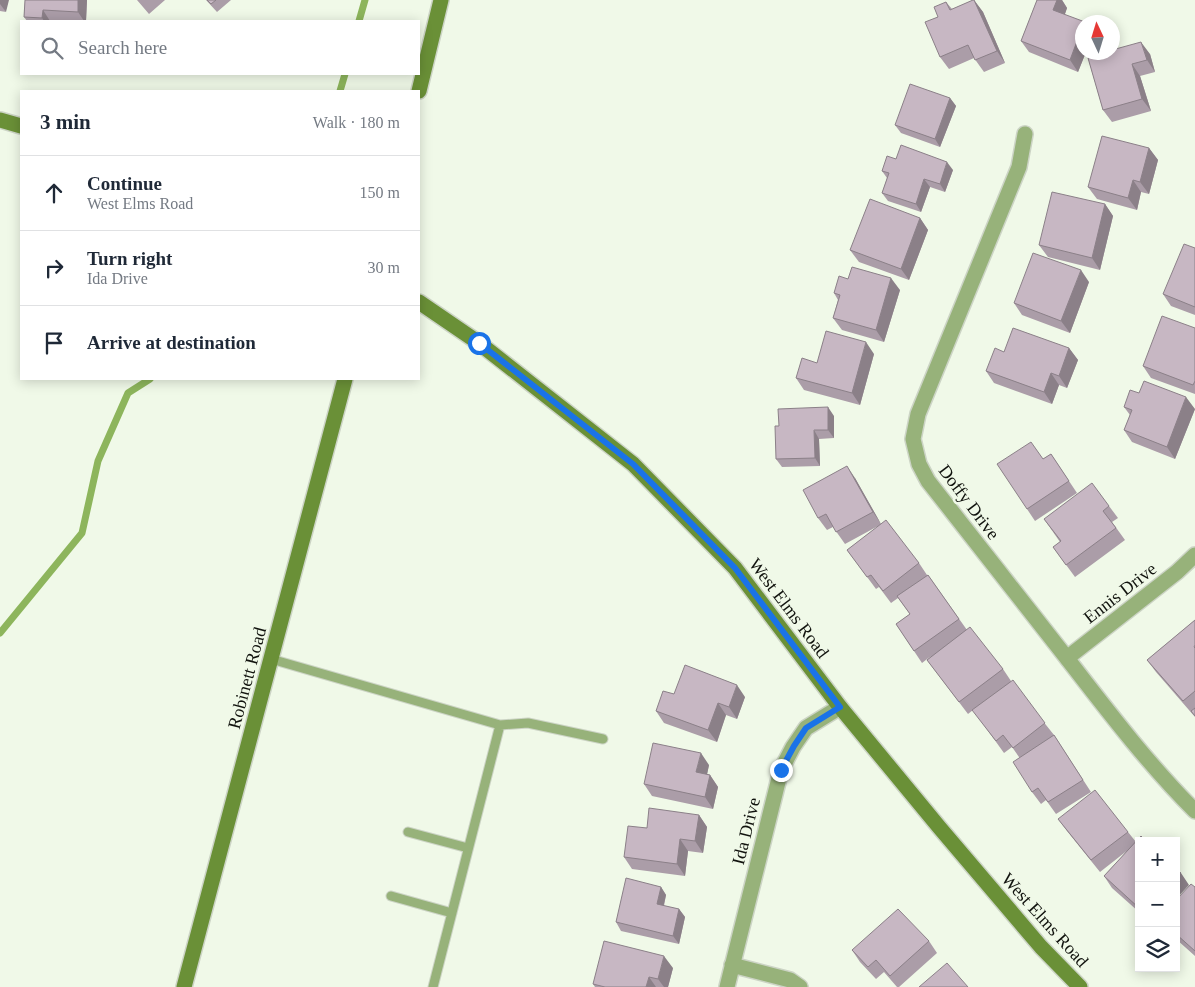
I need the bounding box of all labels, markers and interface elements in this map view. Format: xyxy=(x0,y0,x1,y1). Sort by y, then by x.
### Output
north arrow xyxy=(1075,15,1120,60)
search box xyxy=(20,20,420,75)
icon: search xyxy=(38,34,66,62)
text: Search here xyxy=(78,37,167,58)
text: 3 min xyxy=(40,110,91,134)
text: Walk · 180 m xyxy=(313,114,400,131)
text: Continue xyxy=(87,173,162,194)
icon: ahead xyxy=(40,179,68,207)
text: 150 m xyxy=(360,184,400,201)
text: West Elms Road xyxy=(87,195,193,212)
text: Turn right xyxy=(87,248,172,269)
icon: right xyxy=(40,254,68,282)
text: 30 m xyxy=(368,259,400,276)
text: Ida Drive xyxy=(87,270,148,287)
icon: arrive xyxy=(40,329,68,357)
text: Arrive at destination xyxy=(87,332,256,353)
route start xyxy=(468,332,491,355)
street label: Doffy Drive xyxy=(934,461,1004,543)
street label: West Elms Road xyxy=(745,554,833,662)
street label: Ennis Drive xyxy=(1080,558,1160,628)
street label: Robinett Road xyxy=(224,625,270,731)
route end xyxy=(770,759,793,782)
street label: Ida Drive xyxy=(728,795,764,867)
map controls xyxy=(1135,837,1180,972)
button: + xyxy=(1135,837,1180,882)
street label: West Elms Road xyxy=(998,869,1092,971)
button: − xyxy=(1135,882,1180,927)
button: layers xyxy=(1135,927,1180,972)

